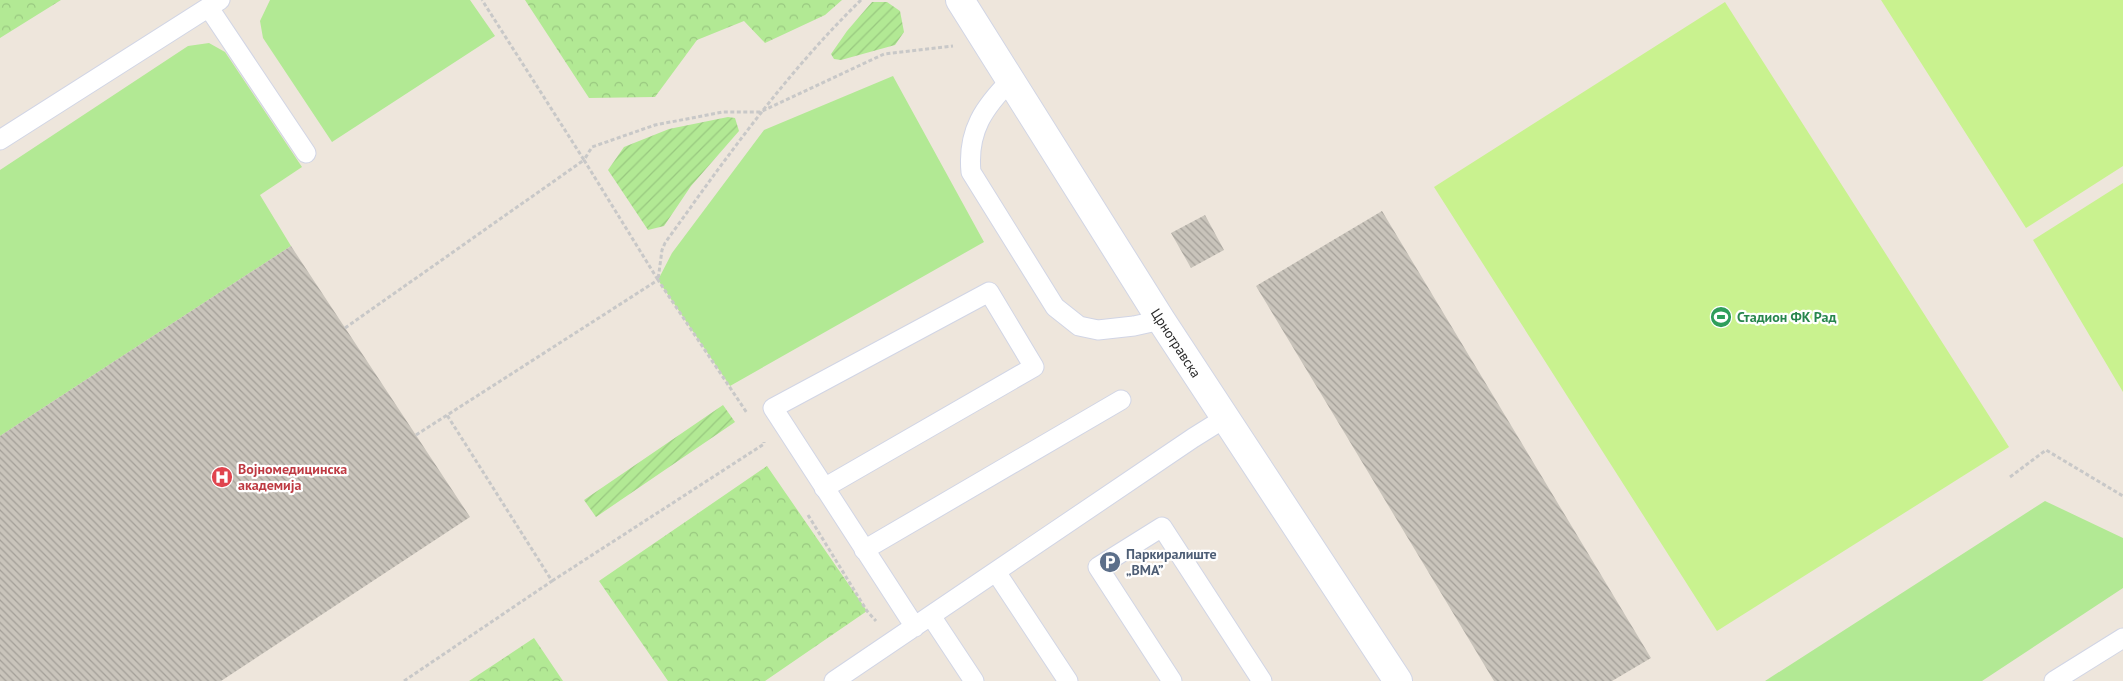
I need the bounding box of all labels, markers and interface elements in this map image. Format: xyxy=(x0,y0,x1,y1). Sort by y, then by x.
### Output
street label: Црнотравска xyxy=(1147,305,1205,381)
sports icon: Стадион ФК Рад xyxy=(1709,305,1733,329)
place label: Стадион ФК Рад xyxy=(1737,308,1836,326)
place label: Војномедицинска академија xyxy=(238,460,347,494)
hospital icon: Војномедицинска академија xyxy=(210,465,234,489)
place label: Паркиралиште „ВМА” xyxy=(1126,545,1217,579)
parking icon: Паркиралиште „ВМА” xyxy=(1098,550,1122,574)

